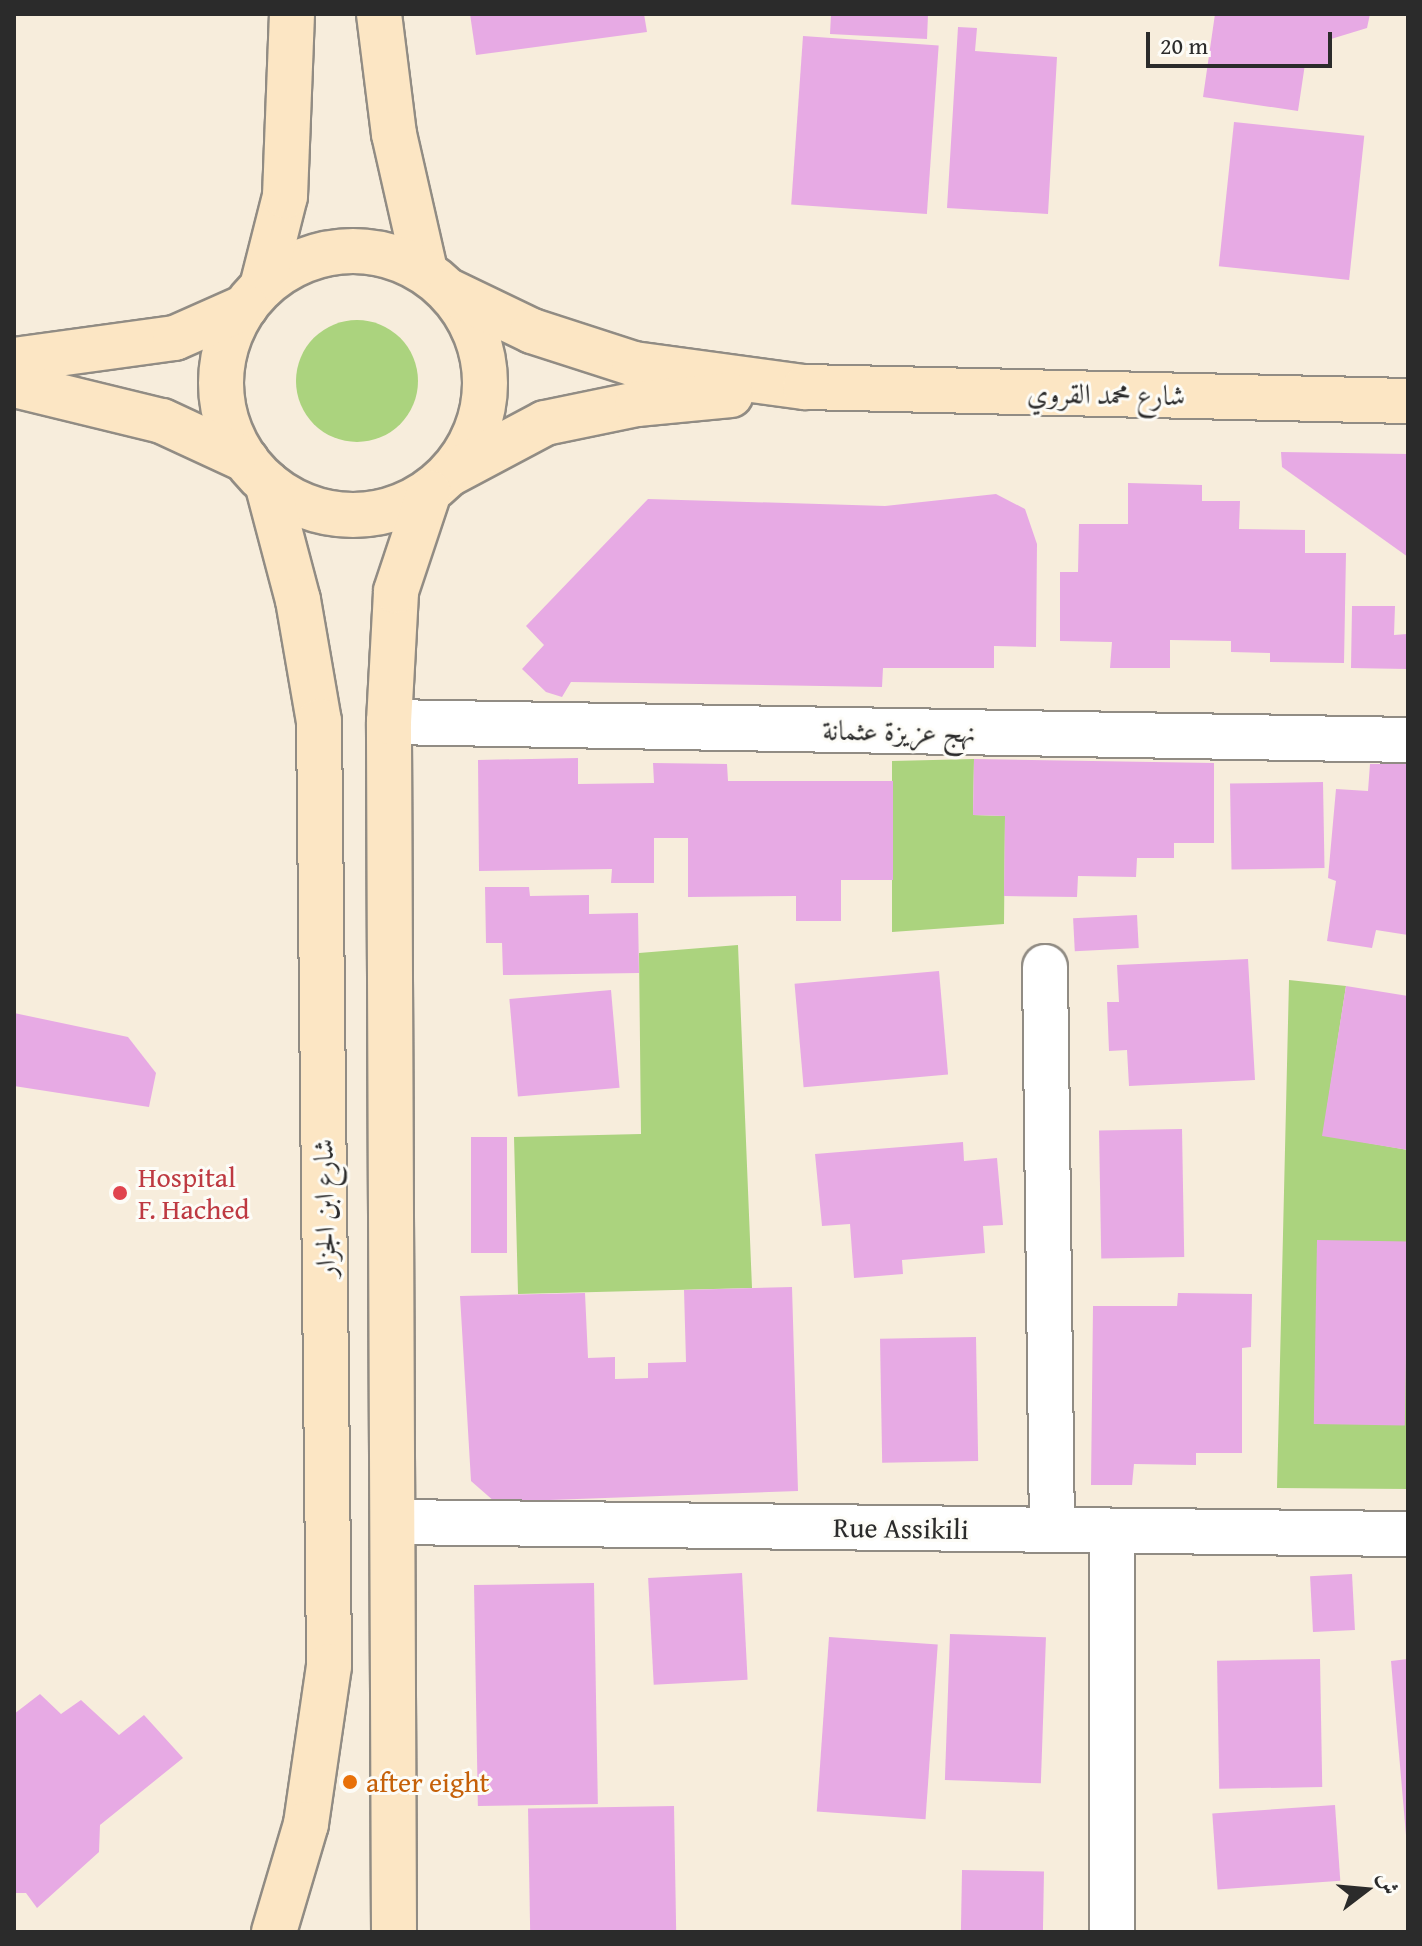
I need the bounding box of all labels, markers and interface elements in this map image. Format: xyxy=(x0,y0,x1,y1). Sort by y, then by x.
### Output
scale bar xyxy=(1150,16,1336,66)
text: 20 m xyxy=(1160,28,1208,63)
street label: شارع محمد القروي xyxy=(1027,376,1185,412)
street label: نهج عزيزة عثمانة xyxy=(822,713,976,749)
street label: شارع ابن الجزار xyxy=(306,1138,342,1278)
place label: Hospital F. Hached xyxy=(138,1160,249,1226)
marker: Hospital F. Hached xyxy=(109,1182,131,1204)
street label: Rue Assikili xyxy=(833,1510,969,1546)
place label: after eight xyxy=(366,1765,489,1799)
marker: after eight xyxy=(341,1773,359,1791)
north arrow xyxy=(1326,1850,1406,1930)
text: ش xyxy=(1371,1868,1407,1898)

